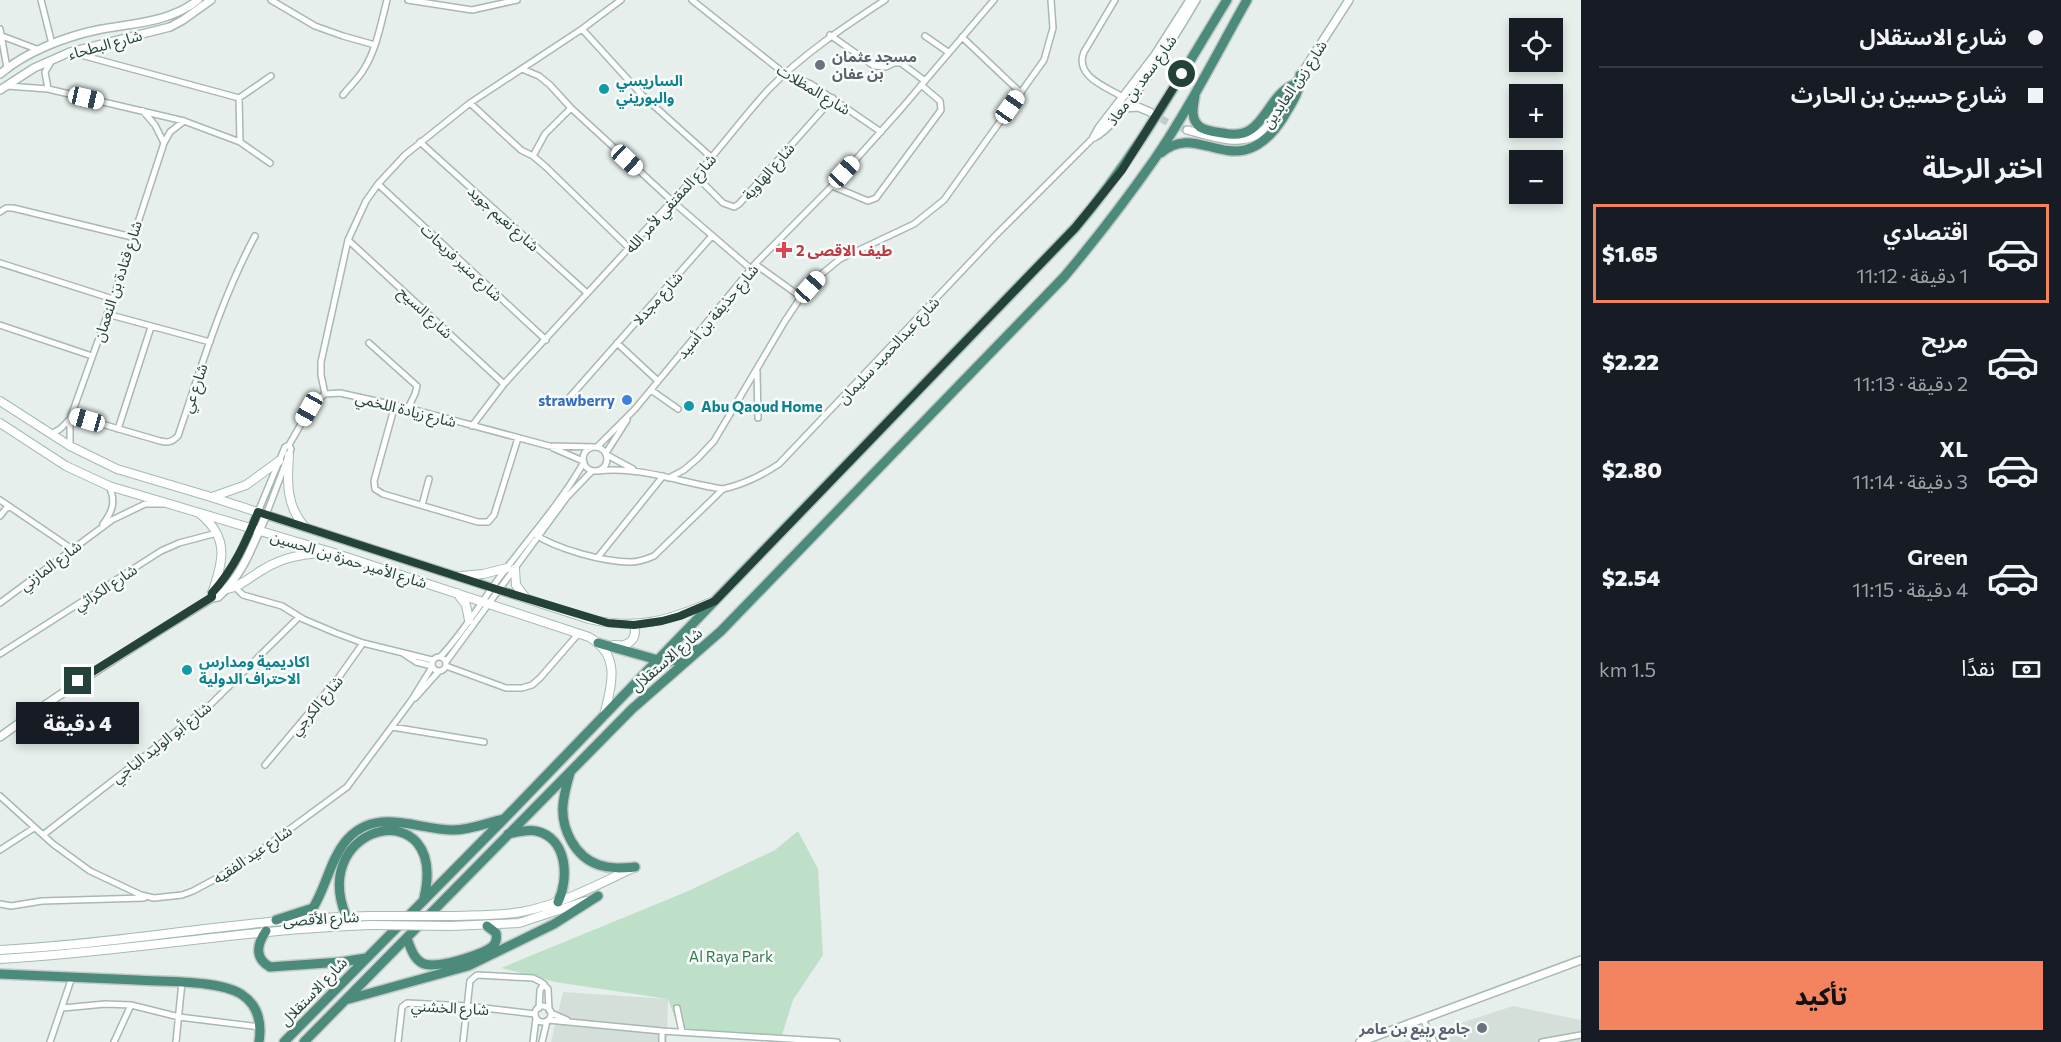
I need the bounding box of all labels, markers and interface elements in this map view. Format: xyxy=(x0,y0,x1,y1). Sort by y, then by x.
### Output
map controls xyxy=(1509,18,1563,204)
button: locate xyxy=(1509,18,1563,72)
text: شارع الاستقلال xyxy=(1860,23,2007,50)
street label: شارع البطحاء xyxy=(66,25,145,66)
street label: شارع سعد بن معاذ xyxy=(1102,31,1183,131)
street label: شارع زين العابدين xyxy=(1258,36,1334,134)
place label: مسجد عثمان بن عفان xyxy=(832,47,917,83)
marker: مسجد عثمان بن عفان xyxy=(813,58,827,72)
street label: شارع المظلات xyxy=(772,60,854,122)
route start xyxy=(1168,60,1195,87)
place label: الساريسي والبوريني xyxy=(616,71,683,109)
text: شارع حسين بن الحارث xyxy=(1791,81,2007,108)
marker: الساريسي والبوريني xyxy=(597,82,611,96)
button: + xyxy=(1509,84,1563,138)
car xyxy=(66,85,106,111)
car xyxy=(992,87,1028,127)
street label: شارع الهاوية xyxy=(738,138,801,206)
car xyxy=(608,141,646,179)
street label: شارع المقتفي لأمر الله xyxy=(621,150,722,259)
button: − xyxy=(1509,150,1563,204)
text: اختر الرحلة xyxy=(1923,151,2043,184)
car xyxy=(825,153,863,191)
street label: شارع نعيم جويد xyxy=(462,181,543,258)
street label: شارع قتادة بن النعمان xyxy=(89,218,149,345)
text: اقتصادي xyxy=(1883,218,1968,245)
street label: شارع منير فريحات xyxy=(415,220,507,307)
icon: car xyxy=(1986,227,2040,281)
text: $1.65 xyxy=(1602,240,1658,267)
place label: طيف الاقصى 2 xyxy=(796,241,892,260)
marker: طيف الاقصى 2 xyxy=(777,243,791,257)
street label: شارع حذيفة بن أسيد xyxy=(672,260,765,364)
text: 1 دقيقة · 11:12 xyxy=(1856,263,1968,287)
street label: شارع مجدلا xyxy=(628,267,689,331)
car xyxy=(791,268,829,306)
street label: شارع السيح xyxy=(392,282,457,345)
street label: شارع عبدالحميد سليمان xyxy=(834,292,945,410)
text: مريح xyxy=(1922,326,1968,353)
icon: car xyxy=(1986,335,2040,389)
text: $2.22 xyxy=(1602,348,1659,375)
street label: شارع عي xyxy=(177,361,215,416)
text: 2 دقيقة · 11:13 xyxy=(1853,371,1968,395)
street label: شارع زيادة اللخمي xyxy=(353,388,459,434)
car xyxy=(292,389,326,429)
place label: strawberry xyxy=(538,391,616,409)
marker: strawberry xyxy=(620,393,634,407)
place label: Abu Qaoud Home xyxy=(701,397,823,415)
marker: Abu Qaoud Home xyxy=(682,399,696,413)
car xyxy=(67,406,107,434)
text: XL xyxy=(1940,435,1968,462)
icon: car xyxy=(1986,443,2040,497)
text: $2.80 xyxy=(1602,456,1662,483)
text: 3 دقيقة · 11:14 xyxy=(1852,469,1968,493)
street label: شارع الأمير حمزة بن الحسين xyxy=(267,527,430,595)
street label: شارع المازني xyxy=(16,536,87,597)
text: Green xyxy=(1907,543,1968,570)
icon: car xyxy=(1986,551,2040,605)
street label: شارع الكراثي xyxy=(70,560,142,617)
text: $2.54 xyxy=(1602,564,1660,591)
text: 4 دقيقة · 11:15 xyxy=(1852,577,1968,601)
street label: شارع الاستقلال xyxy=(627,623,708,698)
place label: اكاديمية ومدارس الاحتراف الدولية xyxy=(199,652,310,688)
icon: cash xyxy=(2010,653,2043,686)
text: نقدًا xyxy=(1961,654,1995,681)
text: 1.5 km xyxy=(1599,657,1656,681)
marker: اكاديمية ومدارس الاحتراف الدولية xyxy=(180,663,194,677)
route end xyxy=(64,667,91,694)
street label: شارع الكرجي xyxy=(286,671,349,741)
street label: شارع أبو الوليد الباجي xyxy=(108,697,217,790)
callout: 4 دقيقة xyxy=(16,702,140,744)
text: 4 دقيقة xyxy=(43,711,112,735)
street label: شارع عيد الفقيه xyxy=(209,821,297,890)
street label: شارع الأقصى xyxy=(282,907,360,933)
park label: Al Raya Park xyxy=(689,947,773,965)
street label: شارع الاستقلال xyxy=(276,953,353,1032)
button: تأكيد xyxy=(1599,961,2043,1030)
street label: شارع الخشني xyxy=(410,996,490,1022)
place label: جامع ربيع بن عامر xyxy=(1358,1019,1471,1040)
marker: جامع ربيع بن عامر xyxy=(1475,1021,1489,1035)

